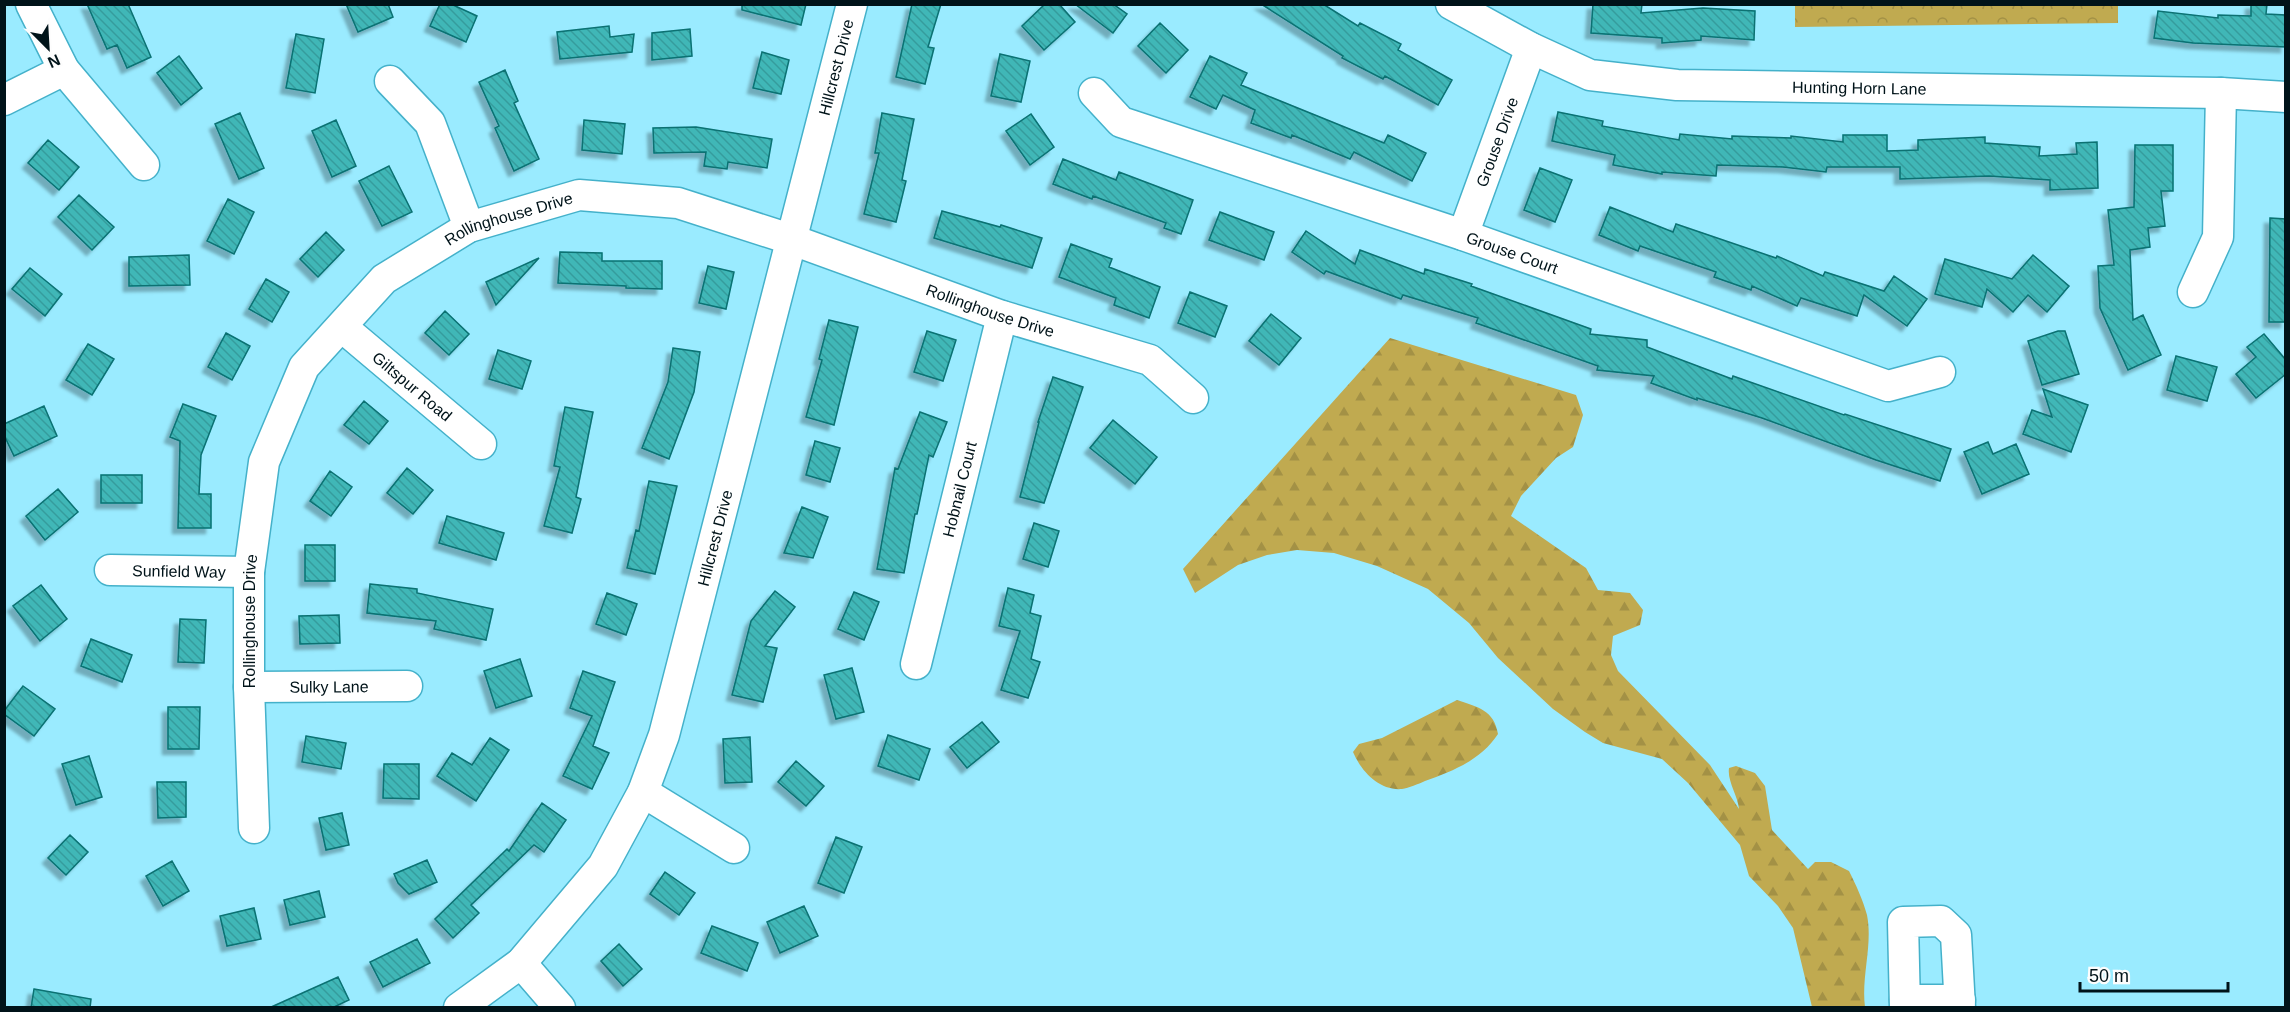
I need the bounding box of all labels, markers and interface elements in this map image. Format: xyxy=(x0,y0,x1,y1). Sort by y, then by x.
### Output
street label: Hillcrest Drive xyxy=(815,17,856,117)
north arrow xyxy=(18,18,78,78)
text: N xyxy=(45,51,63,71)
street label: Hunting Horn Lane xyxy=(1792,78,1927,97)
street label: Grouse Drive xyxy=(1473,95,1521,189)
street label: Rollinghouse Drive xyxy=(442,189,575,248)
street label: Grouse Court xyxy=(1464,228,1561,277)
street label: Rollinghouse Drive xyxy=(924,281,1057,340)
street label: Giltspur Road xyxy=(369,348,455,424)
street label: Hobnail Court xyxy=(939,439,979,539)
street label: Hillcrest Drive xyxy=(694,488,735,588)
street label: Rollinghouse Drive xyxy=(241,553,260,688)
street label: Sunfield Way xyxy=(132,562,226,580)
street label: Sulky Lane xyxy=(289,678,369,695)
scale bar xyxy=(2080,955,2228,993)
text: 50 m xyxy=(2089,966,2129,986)

